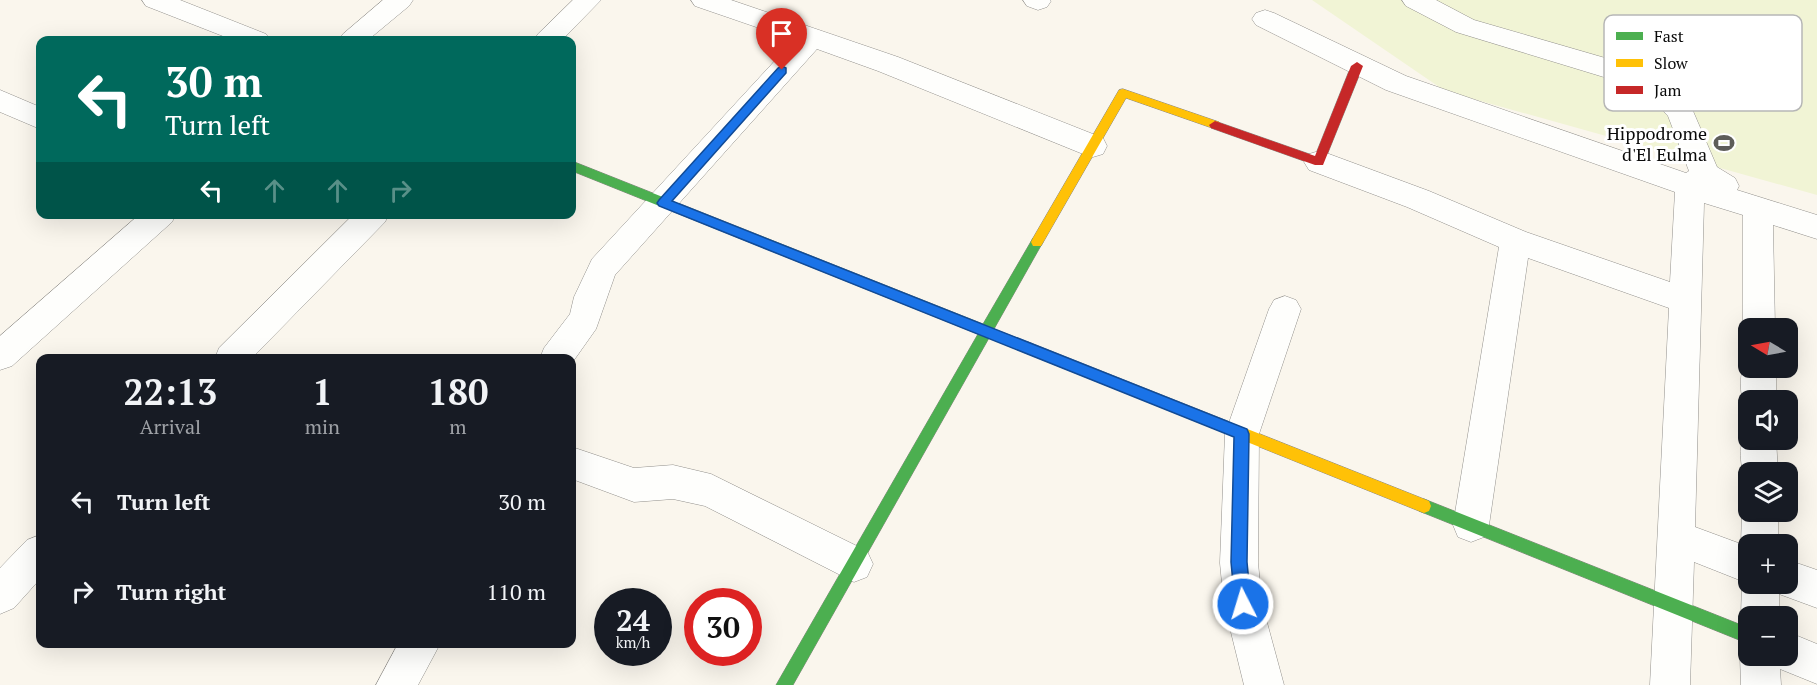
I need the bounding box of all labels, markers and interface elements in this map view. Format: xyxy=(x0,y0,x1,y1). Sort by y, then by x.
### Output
pin xyxy=(756,8,807,70)
legend xyxy=(1604,15,1802,111)
icon: arrive xyxy=(765,17,798,50)
text: Fast xyxy=(1654,25,1684,47)
text: Slow xyxy=(1654,52,1688,74)
text: 30 m xyxy=(165,53,263,109)
icon: left xyxy=(66,60,144,138)
text: Jam xyxy=(1654,79,1682,101)
text: Turn left xyxy=(165,107,270,143)
place label: Hippodrome d'El Eulma xyxy=(1607,121,1707,166)
sports icon: Hippodrome d'El Eulma xyxy=(1712,131,1736,155)
icon: left xyxy=(195,174,228,207)
icon: ahead xyxy=(258,174,291,207)
icon: ahead xyxy=(321,174,354,207)
icon: right xyxy=(384,174,417,207)
north arrow xyxy=(1738,318,1798,378)
map controls xyxy=(1738,318,1798,666)
text: 22:13 xyxy=(124,368,217,415)
text: 1 xyxy=(312,368,333,415)
text: 180 xyxy=(427,368,488,415)
button: sound xyxy=(1738,390,1798,450)
text: Arrival xyxy=(140,413,201,440)
text: min xyxy=(305,413,340,440)
text: m xyxy=(449,413,467,440)
button: layers xyxy=(1738,462,1798,522)
icon: left xyxy=(66,485,99,518)
text: Turn left xyxy=(117,487,210,516)
text: 30 m xyxy=(498,487,546,516)
button: + xyxy=(1738,534,1798,594)
position arrow xyxy=(1211,572,1275,636)
icon: right xyxy=(66,575,99,608)
text: Turn right xyxy=(117,577,226,606)
text: 110 m xyxy=(486,577,546,606)
speed limit sign: 30 xyxy=(684,588,762,666)
text: 24 xyxy=(616,600,650,640)
button: − xyxy=(1738,606,1798,666)
text: km/h xyxy=(616,632,650,652)

